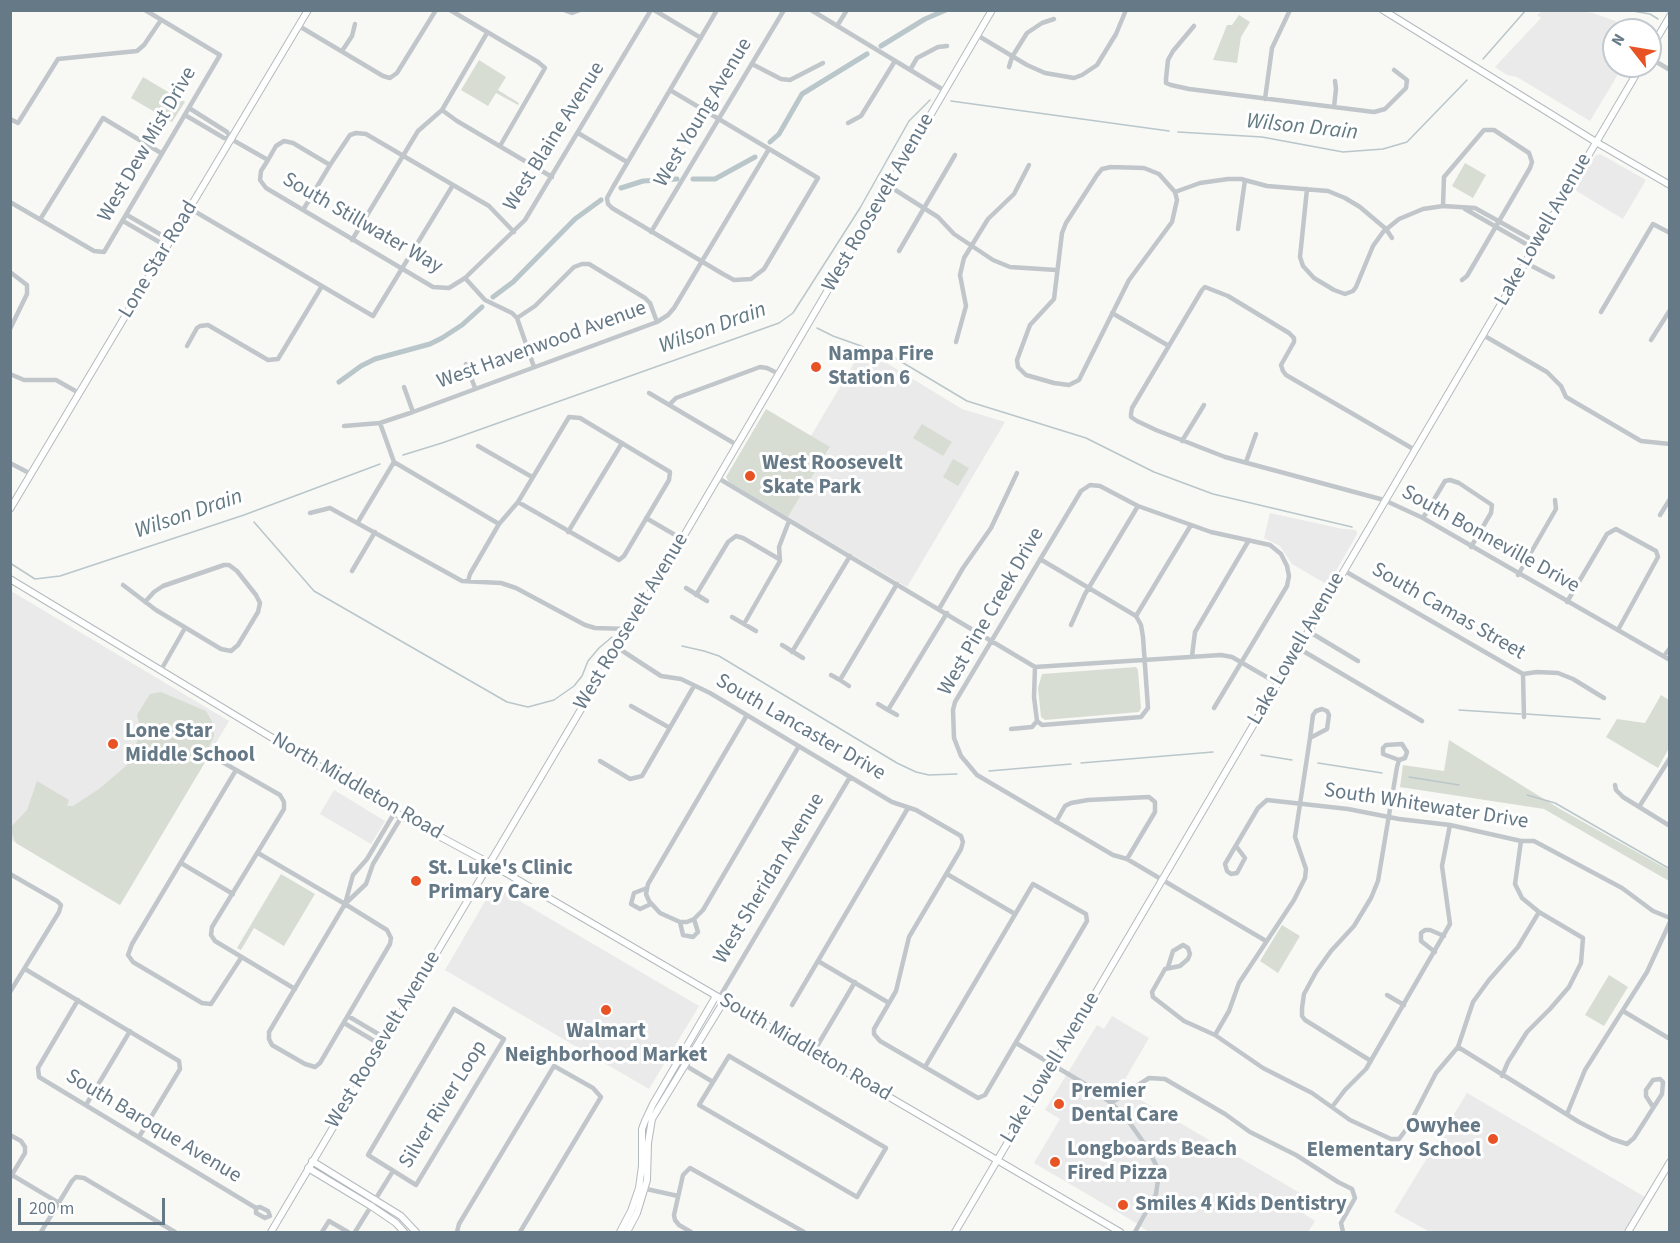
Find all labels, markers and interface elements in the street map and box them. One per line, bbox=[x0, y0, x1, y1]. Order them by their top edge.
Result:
north arrow bbox=[1602, 18, 1662, 78]
text: N bbox=[1606, 30, 1630, 50]
street label: West Young Avenue bbox=[650, 34, 758, 192]
street label: West Blaine Avenue bbox=[499, 58, 611, 216]
street label: West Dew Mist Drive bbox=[93, 63, 203, 227]
street label: West Roosevelt Avenue bbox=[818, 109, 940, 297]
water label: Wilson Drain bbox=[1245, 109, 1359, 147]
street label: Lake Lowell Avenue bbox=[1490, 149, 1598, 311]
street label: South Stillwater Way bbox=[277, 168, 447, 280]
street label: Lone Star Road bbox=[114, 197, 204, 323]
street label: West Havenwood Avenue bbox=[434, 296, 650, 396]
water label: Wilson Drain bbox=[656, 297, 770, 361]
place label: Nampa Fire Station 6 bbox=[828, 342, 934, 392]
marker: Nampa Fire Station 6 bbox=[809, 360, 823, 374]
place label: West Roosevelt Skate Park bbox=[762, 451, 903, 501]
marker: West Roosevelt Skate Park bbox=[743, 469, 757, 483]
street label: South Bonneville Drive bbox=[1397, 481, 1583, 599]
water label: Wilson Drain bbox=[132, 484, 246, 546]
street label: West Pine Creek Drive bbox=[934, 524, 1050, 700]
street label: West Roosevelt Avenue bbox=[569, 529, 695, 715]
street label: South Camas Street bbox=[1367, 558, 1529, 666]
street label: Lake Lowell Avenue bbox=[1243, 568, 1351, 730]
street label: South Lancaster Drive bbox=[711, 669, 889, 787]
place label: Lone Star Middle School bbox=[125, 719, 255, 769]
street label: North Middleton Road bbox=[267, 728, 447, 846]
marker: Lone Star Middle School bbox=[106, 737, 120, 751]
street label: South Whitewater Drive bbox=[1322, 778, 1530, 836]
street label: West Sheridan Avenue bbox=[709, 789, 831, 969]
place label: St. Luke's Clinic Primary Care bbox=[428, 856, 573, 906]
marker: St. Luke's Clinic Primary Care bbox=[409, 874, 423, 888]
street label: West Roosevelt Avenue bbox=[321, 947, 447, 1133]
street label: South Middleton Road bbox=[714, 988, 896, 1108]
street label: Lake Lowell Avenue bbox=[996, 988, 1106, 1148]
marker: Walmart Neighborhood Market bbox=[599, 1003, 613, 1017]
place label: Walmart Neighborhood Market bbox=[505, 1019, 707, 1069]
street label: Silver River Loop bbox=[395, 1036, 493, 1174]
street label: South Baroque Avenue bbox=[61, 1065, 245, 1189]
place label: Premier Dental Care bbox=[1071, 1079, 1178, 1129]
marker: Premier Dental Care bbox=[1052, 1097, 1066, 1111]
place label: Owyhee Elementary School bbox=[1307, 1114, 1481, 1164]
marker: Owyhee Elementary School bbox=[1486, 1132, 1500, 1146]
place label: Longboards Beach Fired Pizza bbox=[1067, 1137, 1237, 1187]
marker: Longboards Beach Fired Pizza bbox=[1048, 1155, 1062, 1169]
scale bar bbox=[21, 1186, 168, 1224]
place label: Smiles 4 Kids Dentistry bbox=[1135, 1192, 1347, 1218]
text: 200 m bbox=[29, 1196, 74, 1221]
marker: Smiles 4 Kids Dentistry bbox=[1116, 1198, 1130, 1212]

